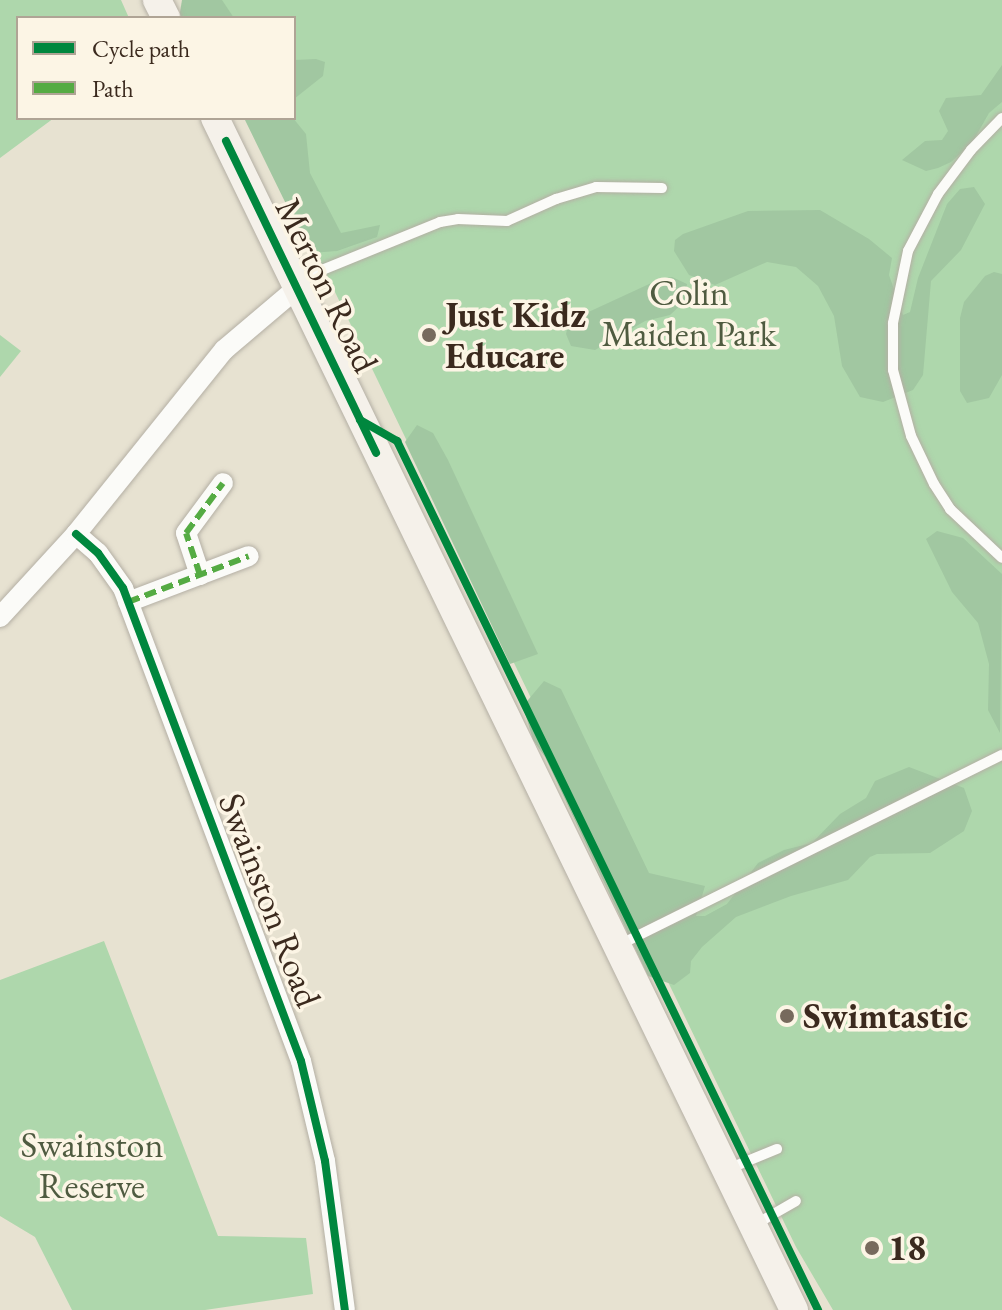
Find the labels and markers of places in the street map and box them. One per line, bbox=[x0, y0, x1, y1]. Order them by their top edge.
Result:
place label: Just Kidz Educare bbox=[445, 292, 586, 377]
marker: Just Kidz Educare bbox=[420, 326, 438, 344]
place label: Swimtastic bbox=[803, 994, 968, 1038]
marker: Swimtastic bbox=[778, 1007, 796, 1025]
place label: 18 bbox=[888, 1226, 926, 1270]
marker: 18 bbox=[863, 1239, 881, 1257]

